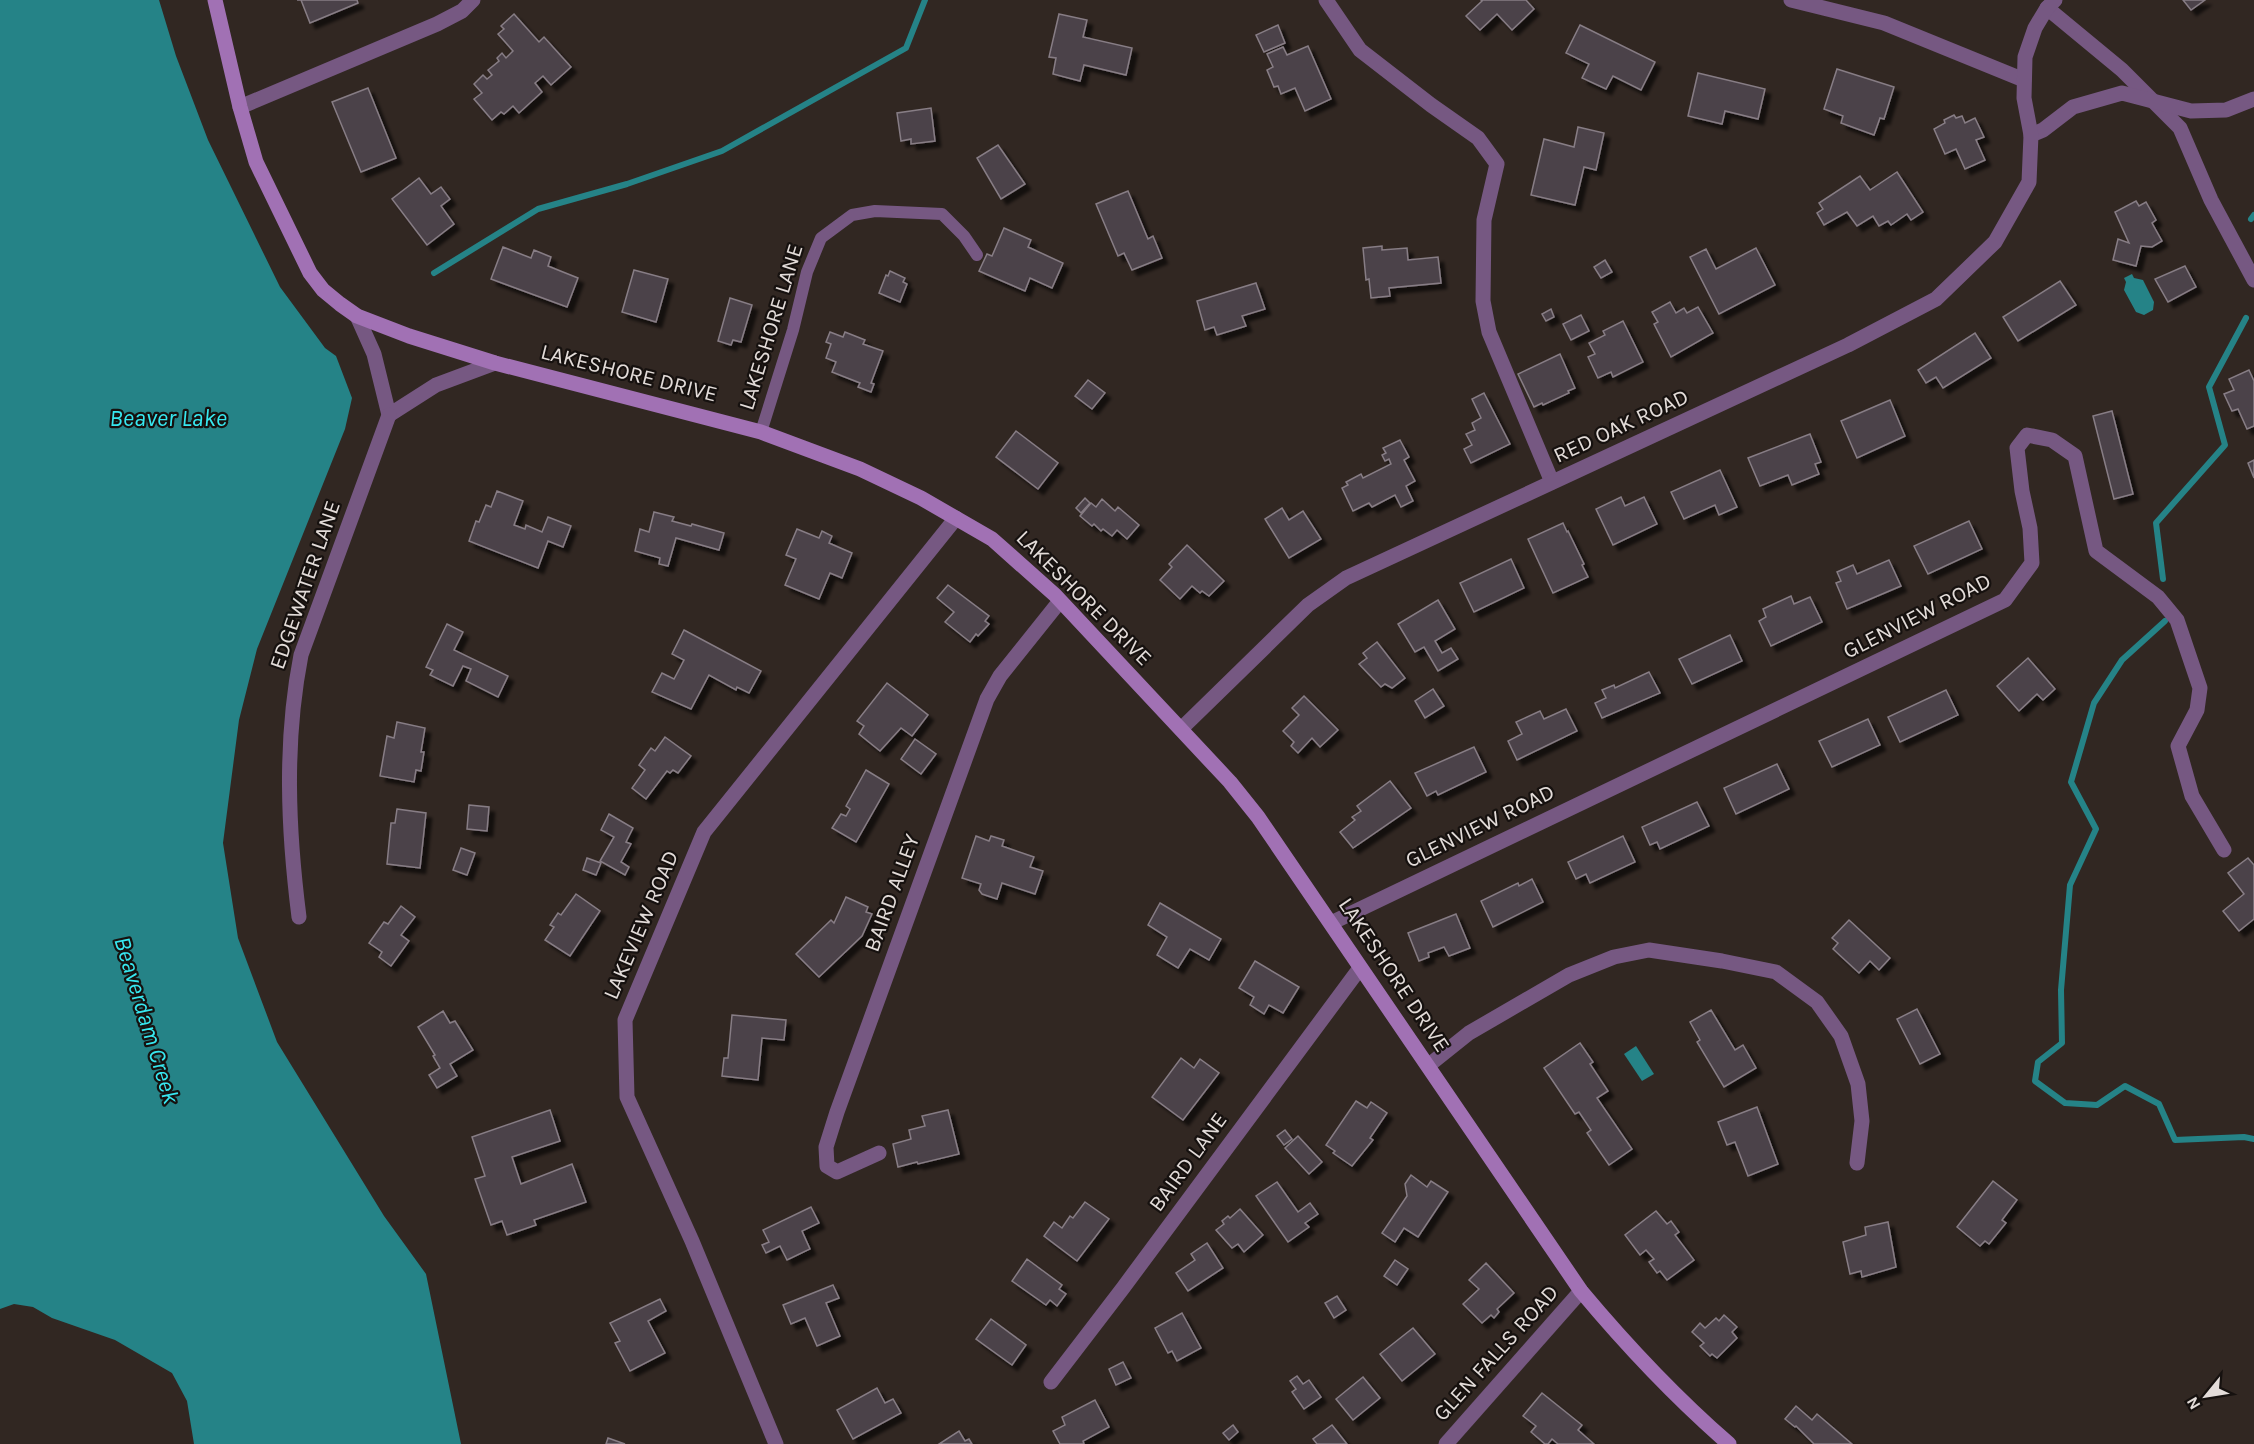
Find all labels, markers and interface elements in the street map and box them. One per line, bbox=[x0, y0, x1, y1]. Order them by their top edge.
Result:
street label: LAKESHORE LANE bbox=[733, 241, 809, 413]
street label: LAKESHORE DRIVE bbox=[538, 339, 720, 407]
street label: RED OAK ROAD bbox=[1549, 383, 1693, 469]
water label: Beaver Lake bbox=[109, 404, 227, 432]
street label: EDGEWATER LANE bbox=[264, 497, 346, 673]
street label: LAKESHORE DRIVE bbox=[1011, 525, 1157, 671]
street label: GLENVIEW ROAD bbox=[1839, 568, 1995, 664]
street label: GLENVIEW ROAD bbox=[1401, 779, 1559, 873]
street label: BAIRD ALLEY bbox=[859, 831, 925, 955]
street label: LAKEVIEW ROAD bbox=[598, 847, 684, 1003]
street label: LAKESHORE DRIVE bbox=[1333, 893, 1455, 1057]
water label: Beaverdam Creek bbox=[108, 933, 186, 1108]
street label: BAIRD LANE bbox=[1143, 1107, 1233, 1217]
street label: GLEN FALLS ROAD bbox=[1428, 1280, 1564, 1426]
north arrow bbox=[2176, 1366, 2236, 1426]
text: N bbox=[2182, 1394, 2205, 1413]

